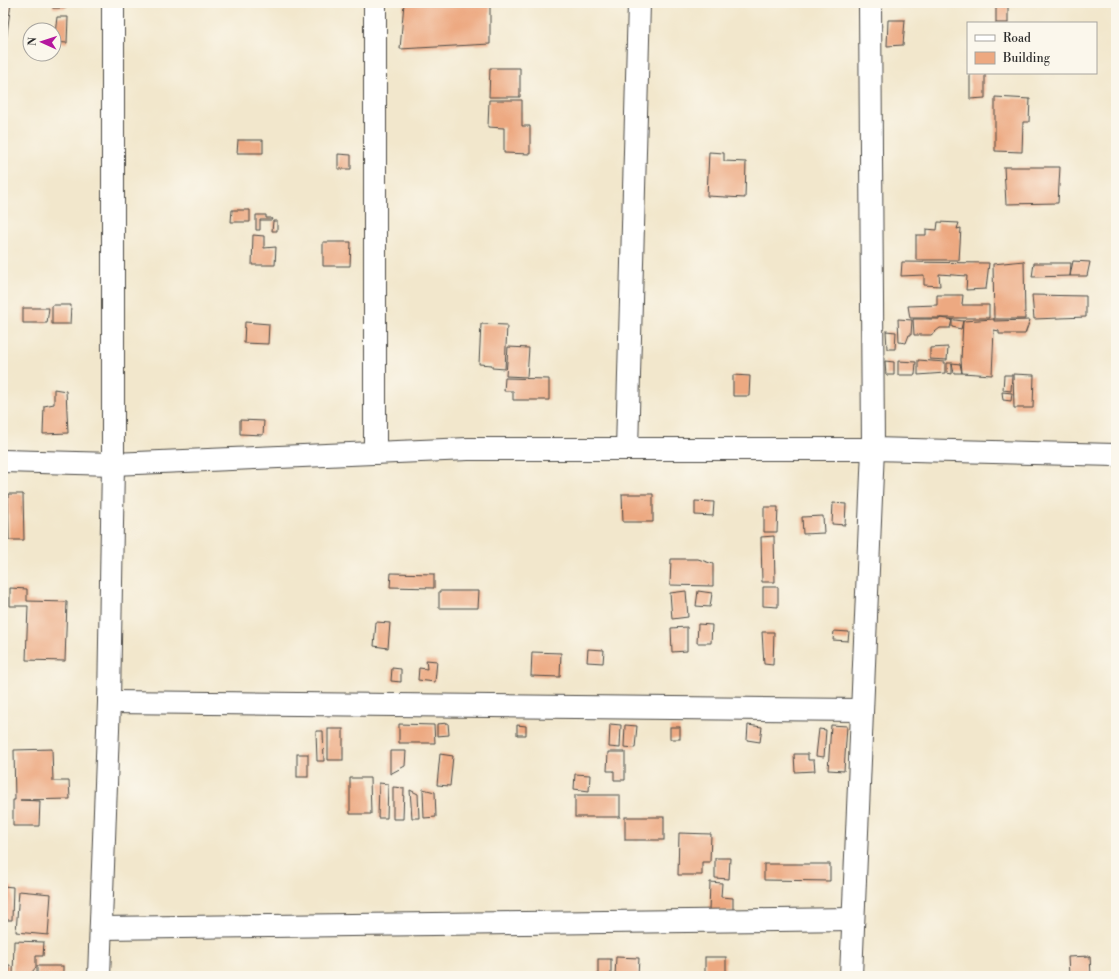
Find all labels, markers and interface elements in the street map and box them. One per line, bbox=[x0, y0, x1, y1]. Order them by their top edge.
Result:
north arrow bbox=[22, 22, 62, 62]
legend bbox=[967, 22, 1097, 74]
text: Road bbox=[1003, 31, 1031, 46]
text: N bbox=[26, 37, 40, 46]
text: Building bbox=[1002, 51, 1051, 66]

